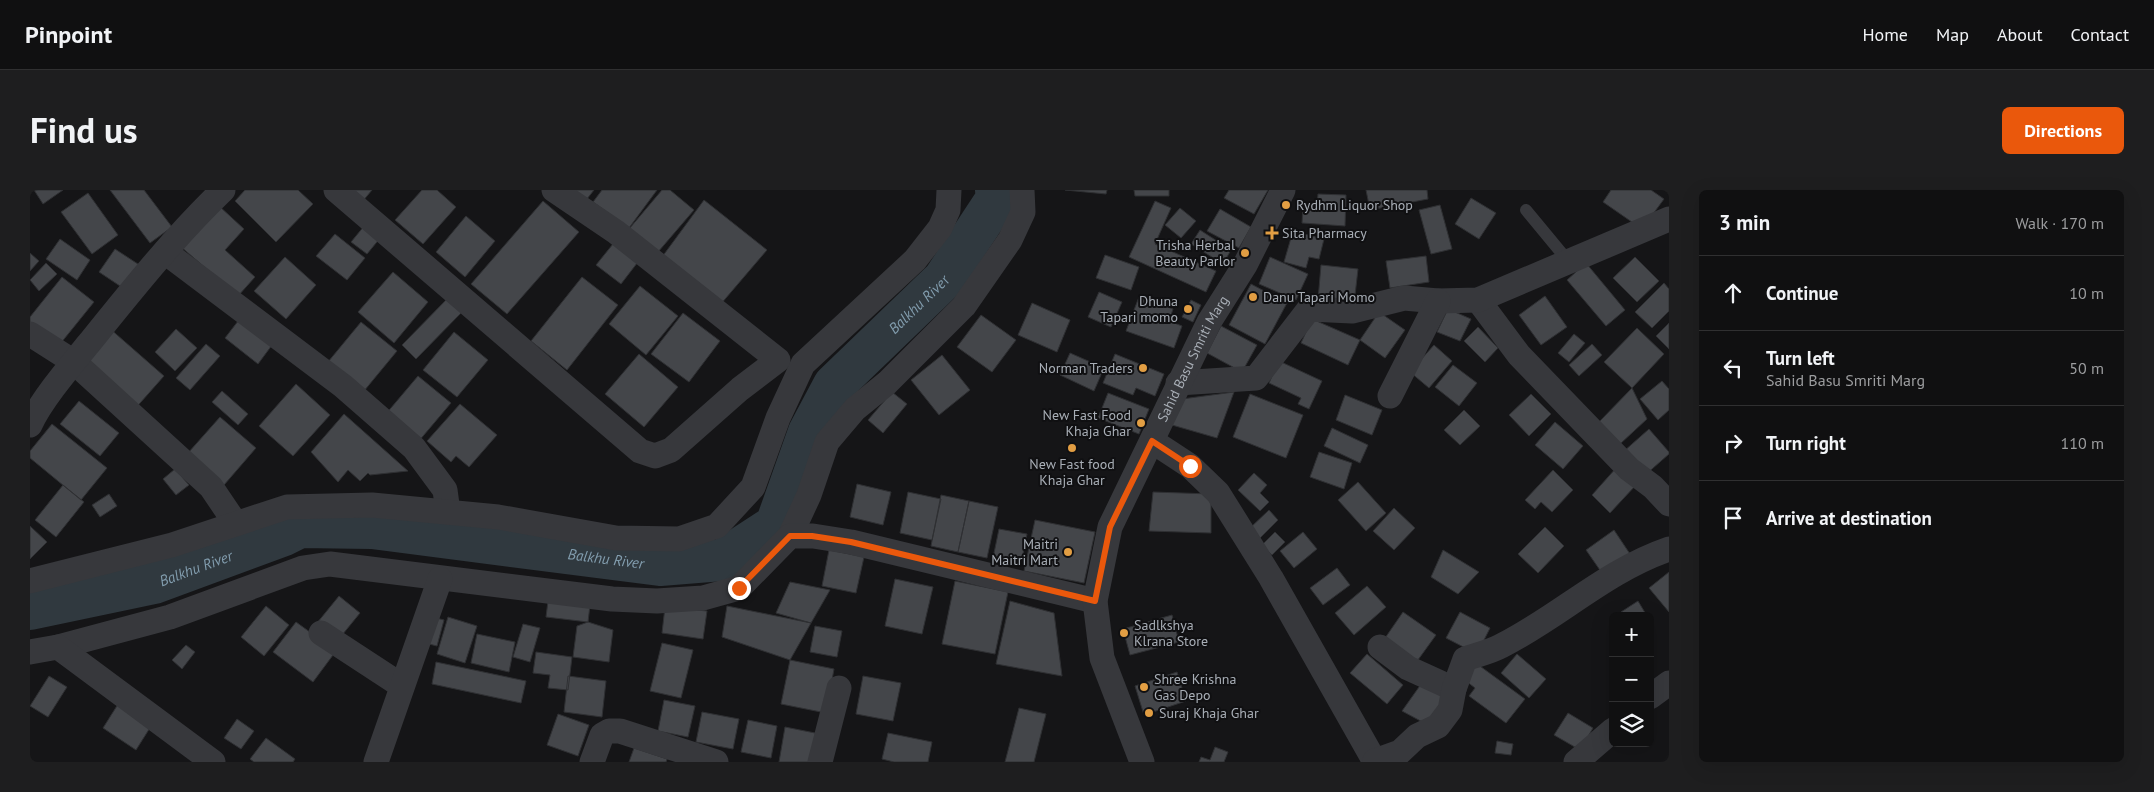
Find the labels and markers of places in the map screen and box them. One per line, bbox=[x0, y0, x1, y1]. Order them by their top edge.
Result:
place label: Rydhm Liquor Shop bbox=[1296, 196, 1413, 214]
marker: Rydhm Liquor Shop bbox=[1280, 199, 1292, 211]
place label: Sita Pharmacy bbox=[1282, 224, 1367, 242]
marker: Sita Pharmacy bbox=[1266, 227, 1278, 239]
place label: Trisha Herbal Beauty Parlor bbox=[1155, 236, 1235, 270]
marker: Trisha Herbal Beauty Parlor bbox=[1239, 247, 1251, 259]
place label: Danu Tapari Momo bbox=[1263, 288, 1375, 306]
marker: Danu Tapari Momo bbox=[1247, 291, 1259, 303]
place label: Dhuna Tapari momo bbox=[1100, 292, 1178, 326]
marker: Dhuna Tapari momo bbox=[1182, 303, 1194, 315]
place label: Norman Traders bbox=[1039, 359, 1133, 377]
marker: Norman Traders bbox=[1137, 362, 1149, 374]
place label: New Fast Food Khaja Ghar bbox=[1043, 406, 1131, 440]
marker: New Fast Food Khaja Ghar bbox=[1135, 417, 1147, 429]
marker: New Fast food Khaja Ghar bbox=[1066, 442, 1078, 454]
place label: New Fast food Khaja Ghar bbox=[1029, 455, 1115, 489]
place label: Maitri Maitri Mart bbox=[991, 535, 1058, 569]
marker: Maitri Maitri Mart bbox=[1062, 546, 1074, 558]
place label: Sadlkshya Klrana Store bbox=[1134, 616, 1208, 650]
marker: Sadlkshya Klrana Store bbox=[1118, 627, 1130, 639]
place label: Shree Krishna Gas Depo bbox=[1154, 670, 1237, 704]
marker: Shree Krishna Gas Depo bbox=[1138, 681, 1150, 693]
place label: Suraj Khaja Ghar bbox=[1159, 704, 1259, 722]
marker: Suraj Khaja Ghar bbox=[1143, 707, 1155, 719]

